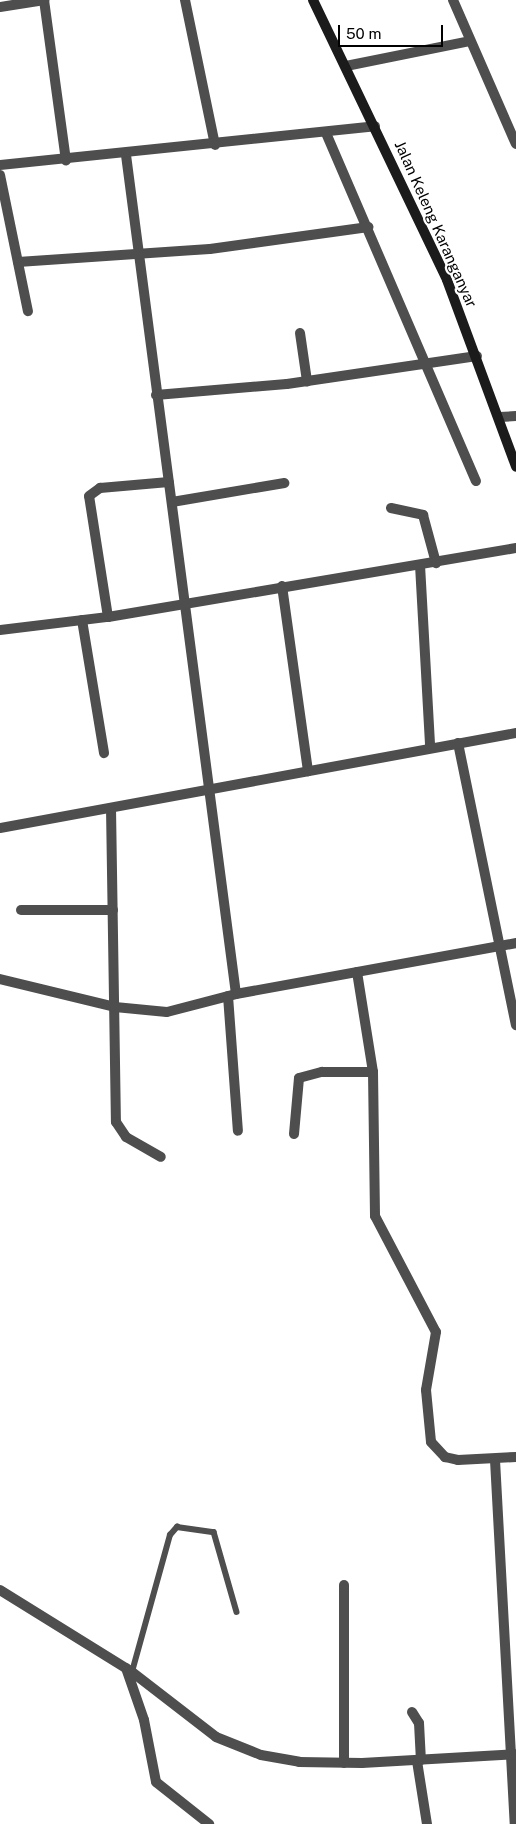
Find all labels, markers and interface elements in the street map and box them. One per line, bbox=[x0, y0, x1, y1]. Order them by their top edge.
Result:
scale bar bbox=[341, 15, 446, 47]
text: 50 m bbox=[346, 25, 381, 42]
street label: Jalan Keleng Karanganyar bbox=[391, 138, 481, 310]

